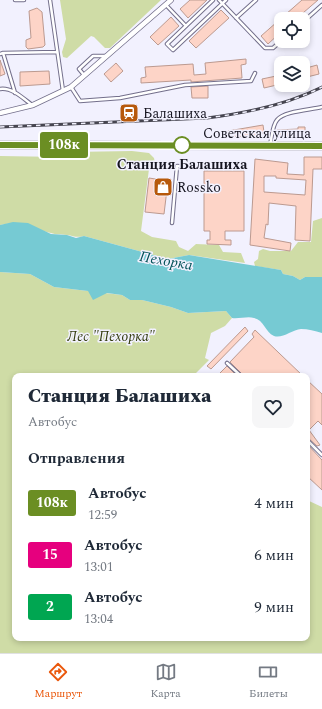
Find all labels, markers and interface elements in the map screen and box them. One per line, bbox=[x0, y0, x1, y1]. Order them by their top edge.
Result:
map controls bbox=[274, 12, 310, 92]
button: locate bbox=[274, 12, 310, 48]
button: layers bbox=[274, 56, 310, 92]
station icon: Балашиха bbox=[118, 102, 140, 124]
place label: Балашиха bbox=[143, 103, 207, 124]
street label: Советская улица bbox=[203, 123, 311, 144]
line badge: 108к bbox=[36, 132, 92, 158]
text: 108к bbox=[48, 134, 80, 155]
marker: Станция Балашиха bbox=[173, 136, 191, 154]
place label: Станция Балашиха bbox=[117, 154, 248, 175]
shop icon: Rossko bbox=[152, 176, 174, 198]
place label: Rossko bbox=[177, 177, 221, 198]
water label: Пехорка bbox=[137, 245, 195, 277]
park label: Лес "Пехорка" bbox=[66, 326, 155, 347]
text: Станция Балашиха bbox=[28, 382, 211, 411]
button: heart bbox=[252, 386, 294, 428]
text: Автобус bbox=[28, 412, 77, 432]
text: Отправления bbox=[28, 447, 125, 470]
text: Автобус bbox=[88, 482, 147, 505]
text: 108к bbox=[36, 492, 68, 513]
text: 4 мин bbox=[254, 492, 294, 515]
text: 12:59 bbox=[88, 505, 117, 525]
text: Автобус bbox=[84, 534, 143, 557]
text: 15 bbox=[42, 544, 58, 565]
text: 6 мин bbox=[254, 544, 294, 567]
text: 13:01 bbox=[84, 557, 113, 577]
text: Автобус bbox=[84, 586, 143, 609]
text: 2 bbox=[46, 596, 54, 617]
text: 9 мин bbox=[254, 596, 294, 619]
text: 13:04 bbox=[84, 609, 113, 629]
tab: Маршрут bbox=[34, 661, 82, 702]
tab: Карта bbox=[151, 661, 181, 702]
tab: Билеты bbox=[249, 661, 288, 702]

